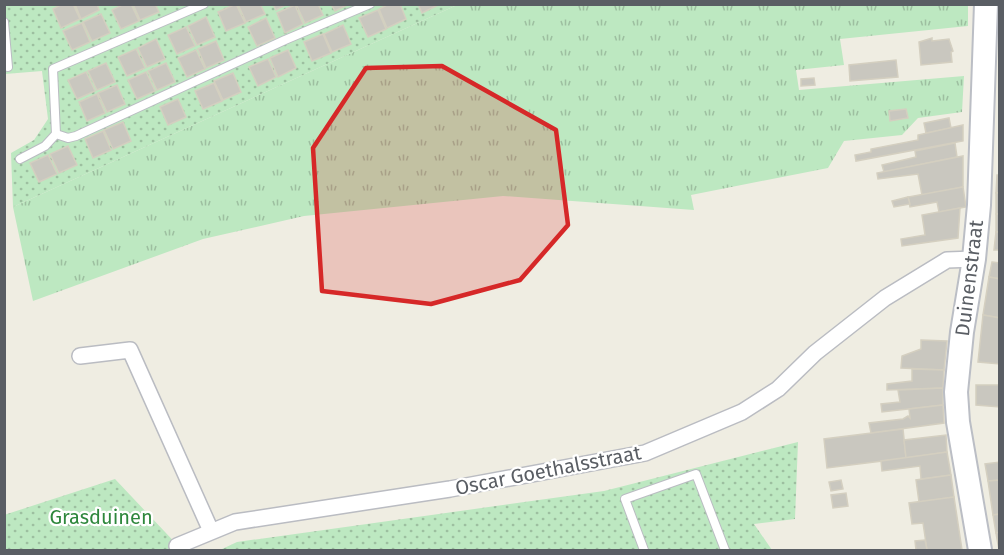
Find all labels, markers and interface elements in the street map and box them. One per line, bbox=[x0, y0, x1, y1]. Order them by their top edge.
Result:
street label: Duinenstraat bbox=[950, 218, 988, 338]
street label: Oscar Goethalsstraat bbox=[453, 440, 644, 500]
park label: Grasduinen bbox=[49, 505, 153, 529]

